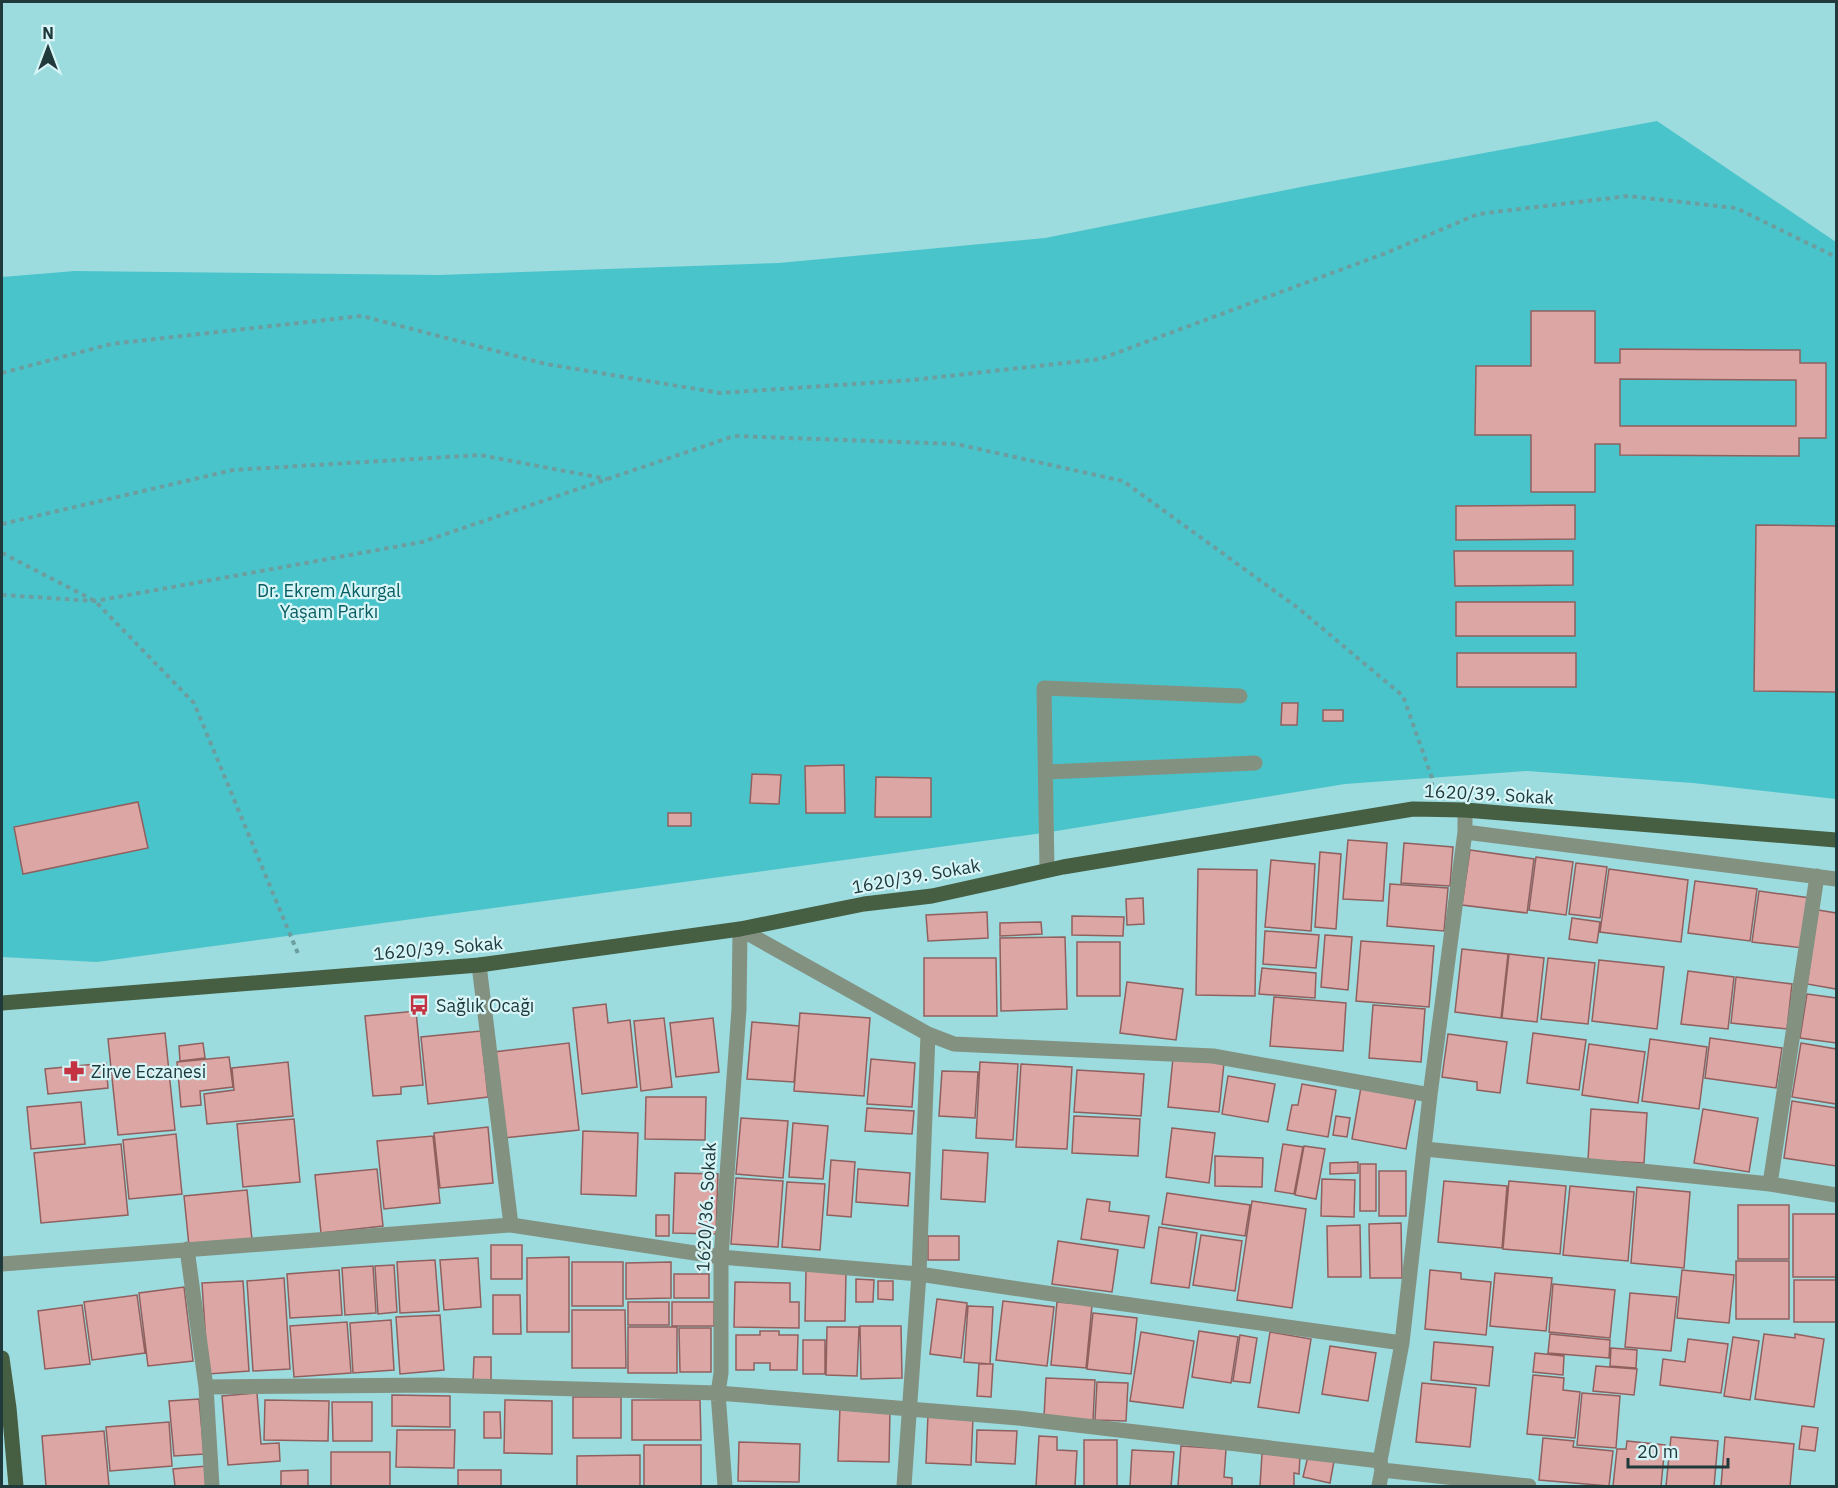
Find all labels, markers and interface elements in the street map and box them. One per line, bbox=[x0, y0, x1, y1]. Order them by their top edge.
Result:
north arrow bbox=[18, 18, 78, 78]
text: N bbox=[42, 23, 54, 43]
park label: Dr. Ekrem Akurgal Yaşam Parkı bbox=[257, 579, 401, 623]
street label: 1620/39. Sokak bbox=[1424, 779, 1555, 809]
street label: 1620/39. Sokak bbox=[850, 853, 982, 899]
street label: 1620/39. Sokak bbox=[372, 931, 504, 965]
bus stop icon: Sağlık Ocağı bbox=[407, 993, 431, 1017]
place label: Sağlık Ocağı bbox=[436, 994, 534, 1017]
pharmacy icon: Zirve Eczanesi bbox=[62, 1059, 86, 1083]
place label: Zirve Eczanesi bbox=[91, 1060, 206, 1083]
street label: 1620/36. Sokak bbox=[691, 1141, 721, 1272]
scale bar bbox=[1628, 1431, 1728, 1469]
text: 20 m bbox=[1637, 1440, 1679, 1463]

